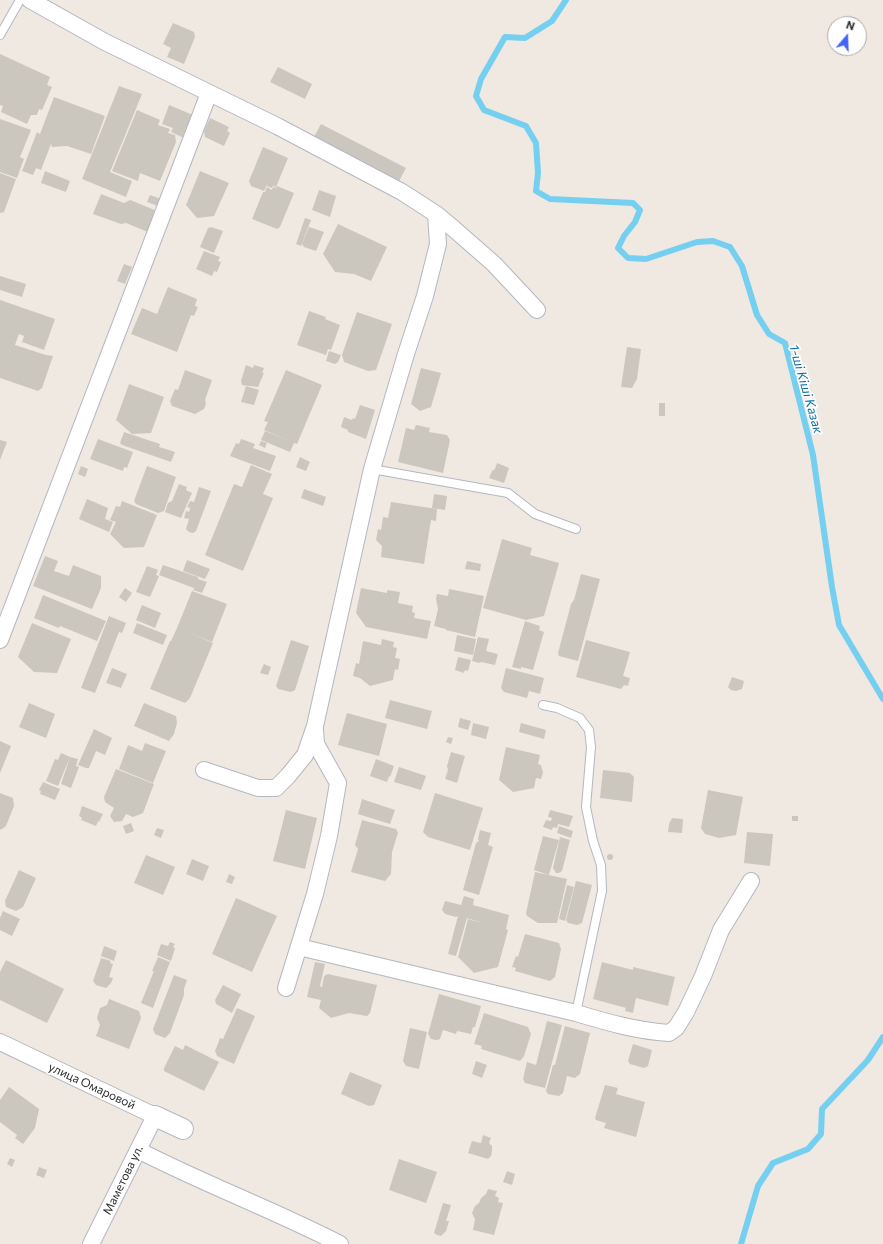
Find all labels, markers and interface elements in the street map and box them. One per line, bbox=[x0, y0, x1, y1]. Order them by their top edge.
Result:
north arrow bbox=[827, 16, 867, 56]
text: N bbox=[845, 18, 857, 33]
water label: 1-ші Кіші Казак bbox=[786, 343, 826, 435]
street label: улица Омаровой bbox=[46, 1060, 138, 1112]
street label: Маметова ул. bbox=[100, 1143, 146, 1217]

